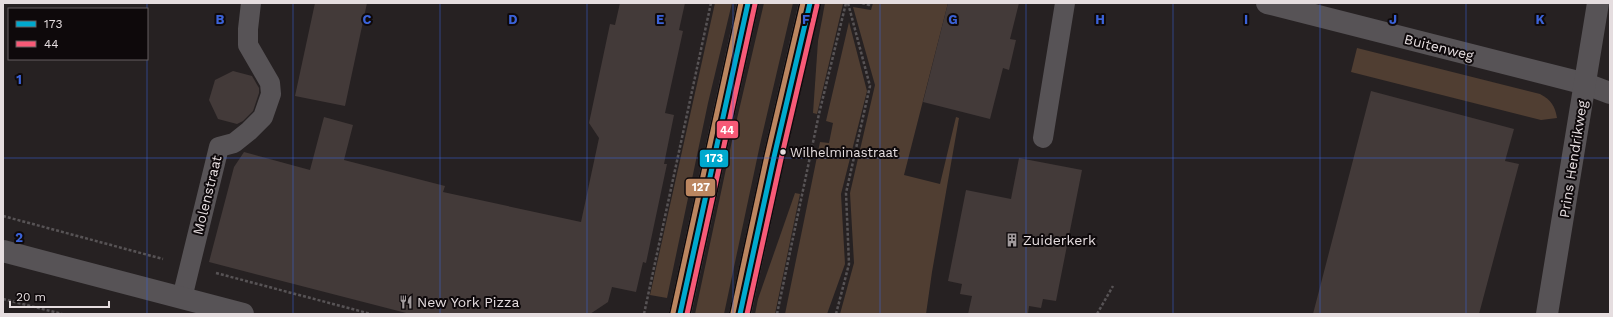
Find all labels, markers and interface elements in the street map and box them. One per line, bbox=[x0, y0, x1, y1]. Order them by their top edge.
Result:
legend bbox=[8, 8, 148, 60]
text: B bbox=[216, 12, 225, 27]
text: C bbox=[363, 12, 372, 27]
text: D bbox=[508, 12, 518, 27]
text: E bbox=[656, 12, 664, 27]
text: F bbox=[802, 12, 810, 27]
text: G bbox=[948, 12, 958, 27]
text: H bbox=[1095, 12, 1105, 27]
text: I bbox=[1244, 12, 1248, 27]
text: J bbox=[1389, 12, 1397, 27]
text: K bbox=[1535, 12, 1545, 27]
text: 173 bbox=[44, 17, 62, 31]
street label: Buitenweg bbox=[1403, 31, 1476, 63]
text: 44 bbox=[44, 37, 59, 51]
text: 1 bbox=[16, 72, 22, 87]
street label: Prins Hendrikweg bbox=[1556, 99, 1590, 219]
line badge: 44 bbox=[716, 120, 739, 139]
text: 44 bbox=[720, 124, 734, 137]
place label: Wilhelminastraat bbox=[790, 145, 899, 160]
marker: Wilhelminastraat bbox=[778, 147, 788, 157]
line badge: 173 bbox=[699, 149, 729, 168]
text: 173 bbox=[705, 152, 723, 165]
street label: Molenstraat bbox=[189, 153, 225, 236]
line badge: 127 bbox=[685, 178, 716, 197]
text: 127 bbox=[692, 181, 710, 194]
text: 2 bbox=[15, 230, 23, 245]
building icon: Zuiderkerk bbox=[1004, 232, 1020, 248]
place label: Zuiderkerk bbox=[1023, 232, 1096, 248]
scale bar bbox=[10, 283, 109, 309]
text: 20 m bbox=[16, 290, 46, 304]
restaurant icon: New York Pizza bbox=[398, 294, 414, 310]
place label: New York Pizza bbox=[417, 294, 519, 310]

